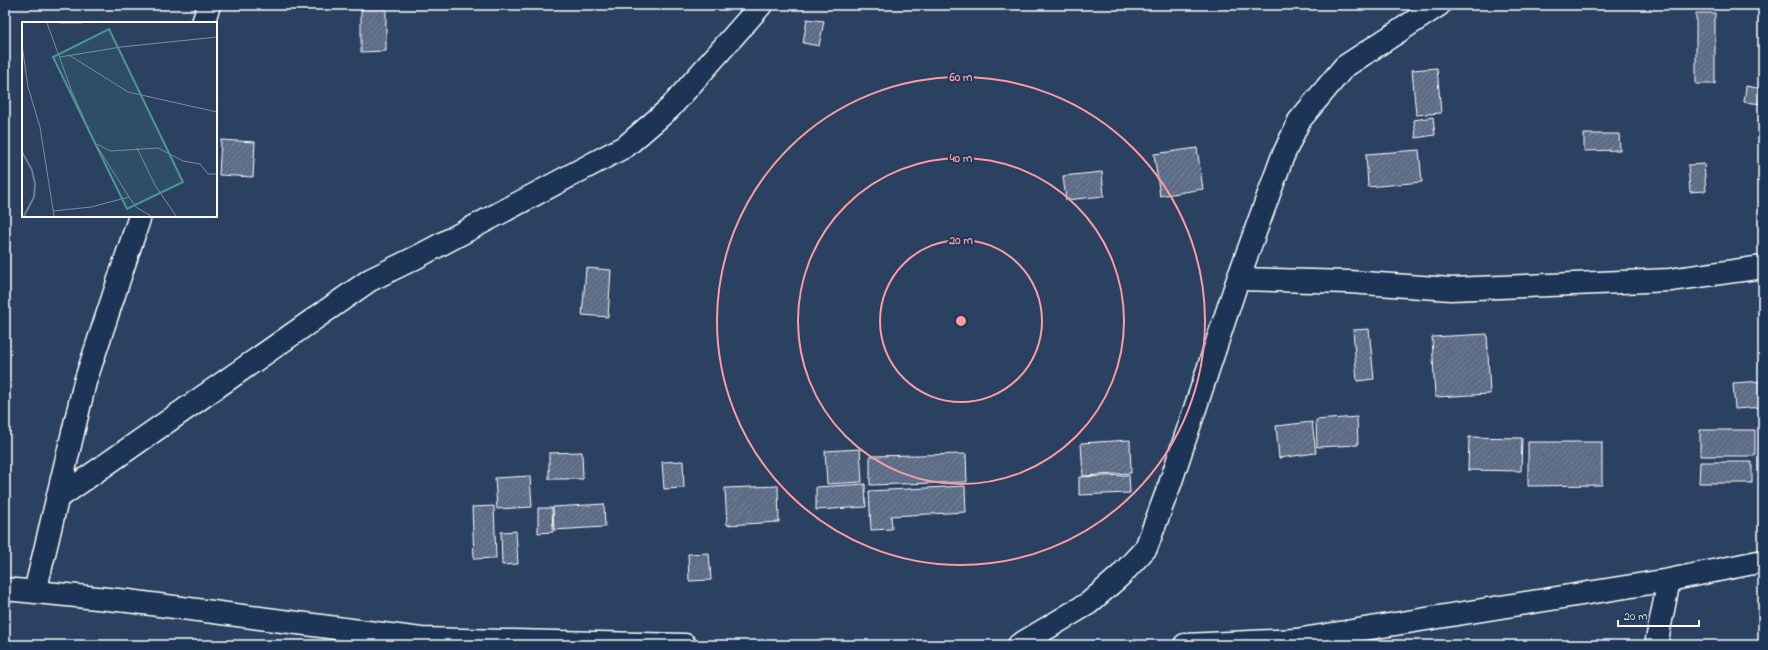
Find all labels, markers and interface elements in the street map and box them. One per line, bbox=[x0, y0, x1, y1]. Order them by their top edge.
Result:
inset map bbox=[22, 22, 217, 217]
text: 60 m bbox=[949, 69, 973, 87]
text: 40 m bbox=[949, 150, 973, 168]
text: 20 m bbox=[948, 232, 973, 250]
centre of rings bbox=[954, 314, 968, 328]
scale bar bbox=[1618, 602, 1699, 628]
text: 20 m bbox=[1624, 608, 1647, 626]

